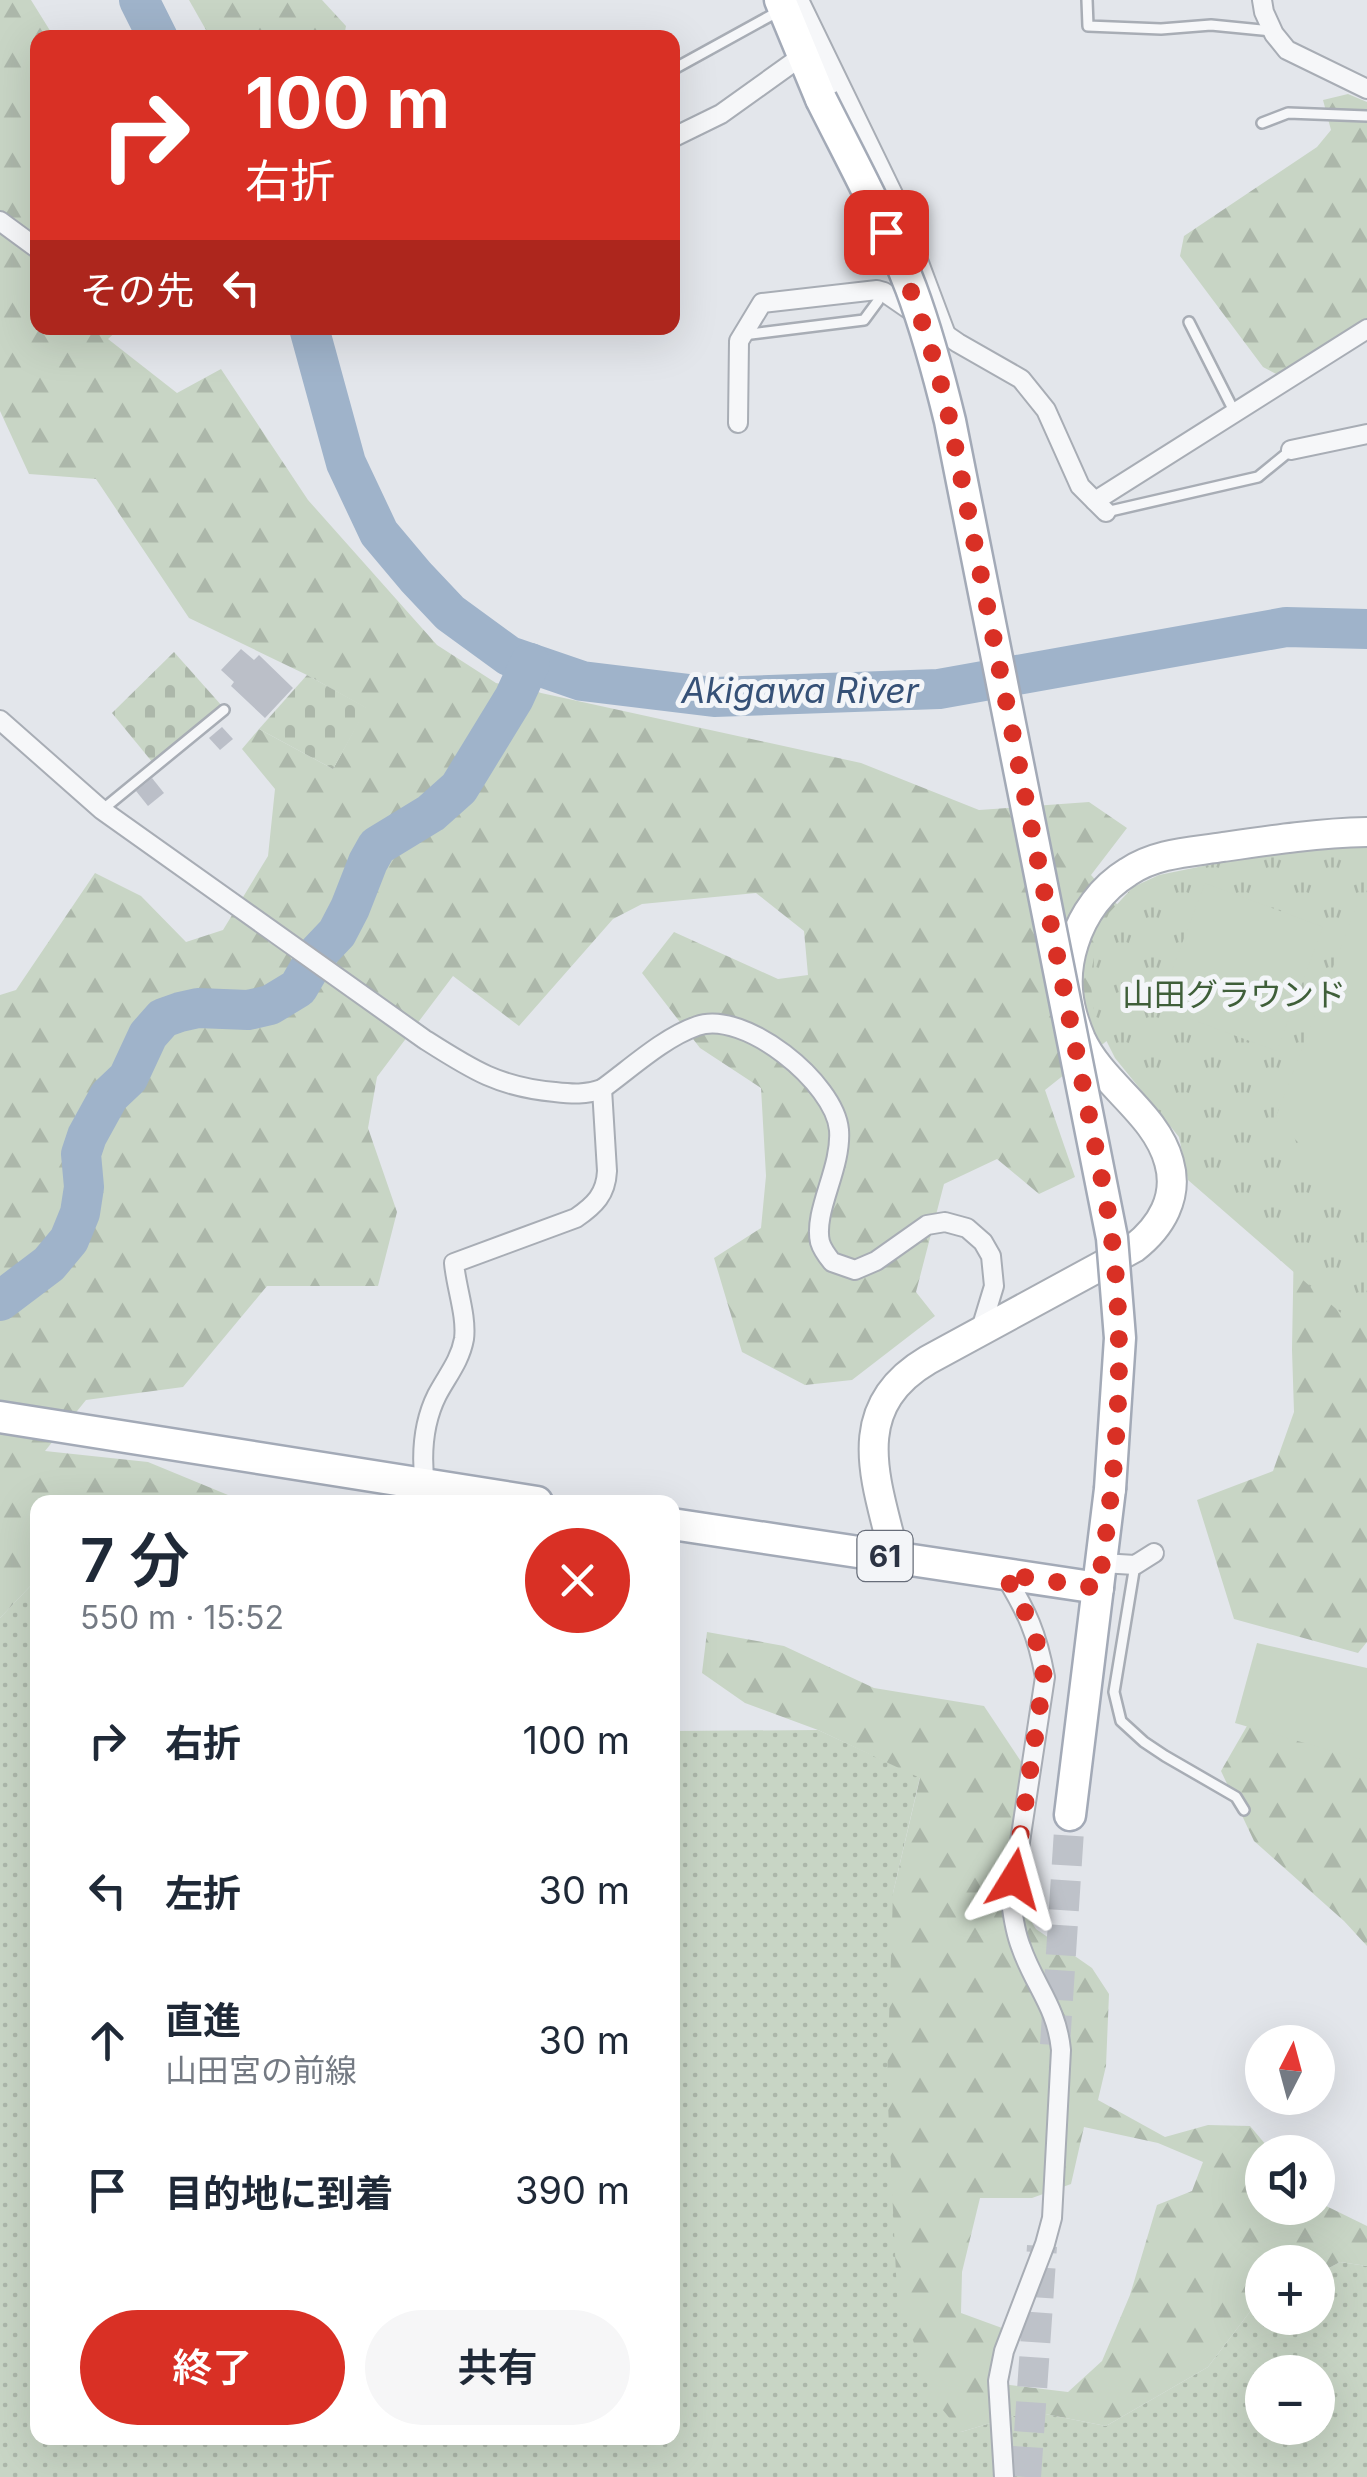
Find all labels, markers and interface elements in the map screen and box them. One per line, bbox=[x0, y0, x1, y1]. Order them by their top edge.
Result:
text: 100 m bbox=[245, 60, 450, 145]
icon: right bbox=[80, 70, 210, 200]
text: 右折 bbox=[245, 153, 335, 208]
pin bbox=[844, 190, 929, 275]
icon: arrive bbox=[859, 205, 914, 260]
icon: left bbox=[214, 260, 269, 315]
text: その先 bbox=[80, 267, 194, 313]
water label: Akigawa River bbox=[680, 669, 920, 711]
park label: 山田グラウンド bbox=[1122, 975, 1346, 1014]
text: 7 分 bbox=[80, 1524, 190, 1596]
button: close bbox=[525, 1528, 630, 1633]
road number: 61 bbox=[858, 1531, 912, 1581]
text: 550 m · 15:52 bbox=[80, 1598, 284, 1637]
icon: right bbox=[80, 1713, 135, 1768]
text: 100 m bbox=[523, 1717, 630, 1763]
text: 右折 bbox=[165, 1720, 241, 1766]
position arrow bbox=[962, 1827, 1066, 1931]
icon: left bbox=[80, 1863, 135, 1918]
text: 30 m bbox=[539, 1867, 630, 1913]
text: 左折 bbox=[165, 1870, 241, 1916]
text: 直進 bbox=[165, 1997, 241, 2043]
icon: ahead bbox=[80, 2013, 135, 2068]
text: 30 m bbox=[539, 2017, 630, 2063]
north arrow bbox=[1245, 2025, 1335, 2115]
map controls bbox=[1245, 2025, 1335, 2445]
text: 山田宮の前線 bbox=[165, 2051, 357, 2090]
button: sound bbox=[1245, 2135, 1335, 2225]
icon: arrive bbox=[80, 2163, 135, 2218]
text: 390 m bbox=[515, 2167, 630, 2213]
text: 目的地に到着 bbox=[165, 2170, 393, 2216]
button: + bbox=[1245, 2245, 1335, 2335]
button: 終了 bbox=[80, 2310, 345, 2425]
button: 共有 bbox=[365, 2310, 630, 2425]
button: − bbox=[1245, 2355, 1335, 2445]

